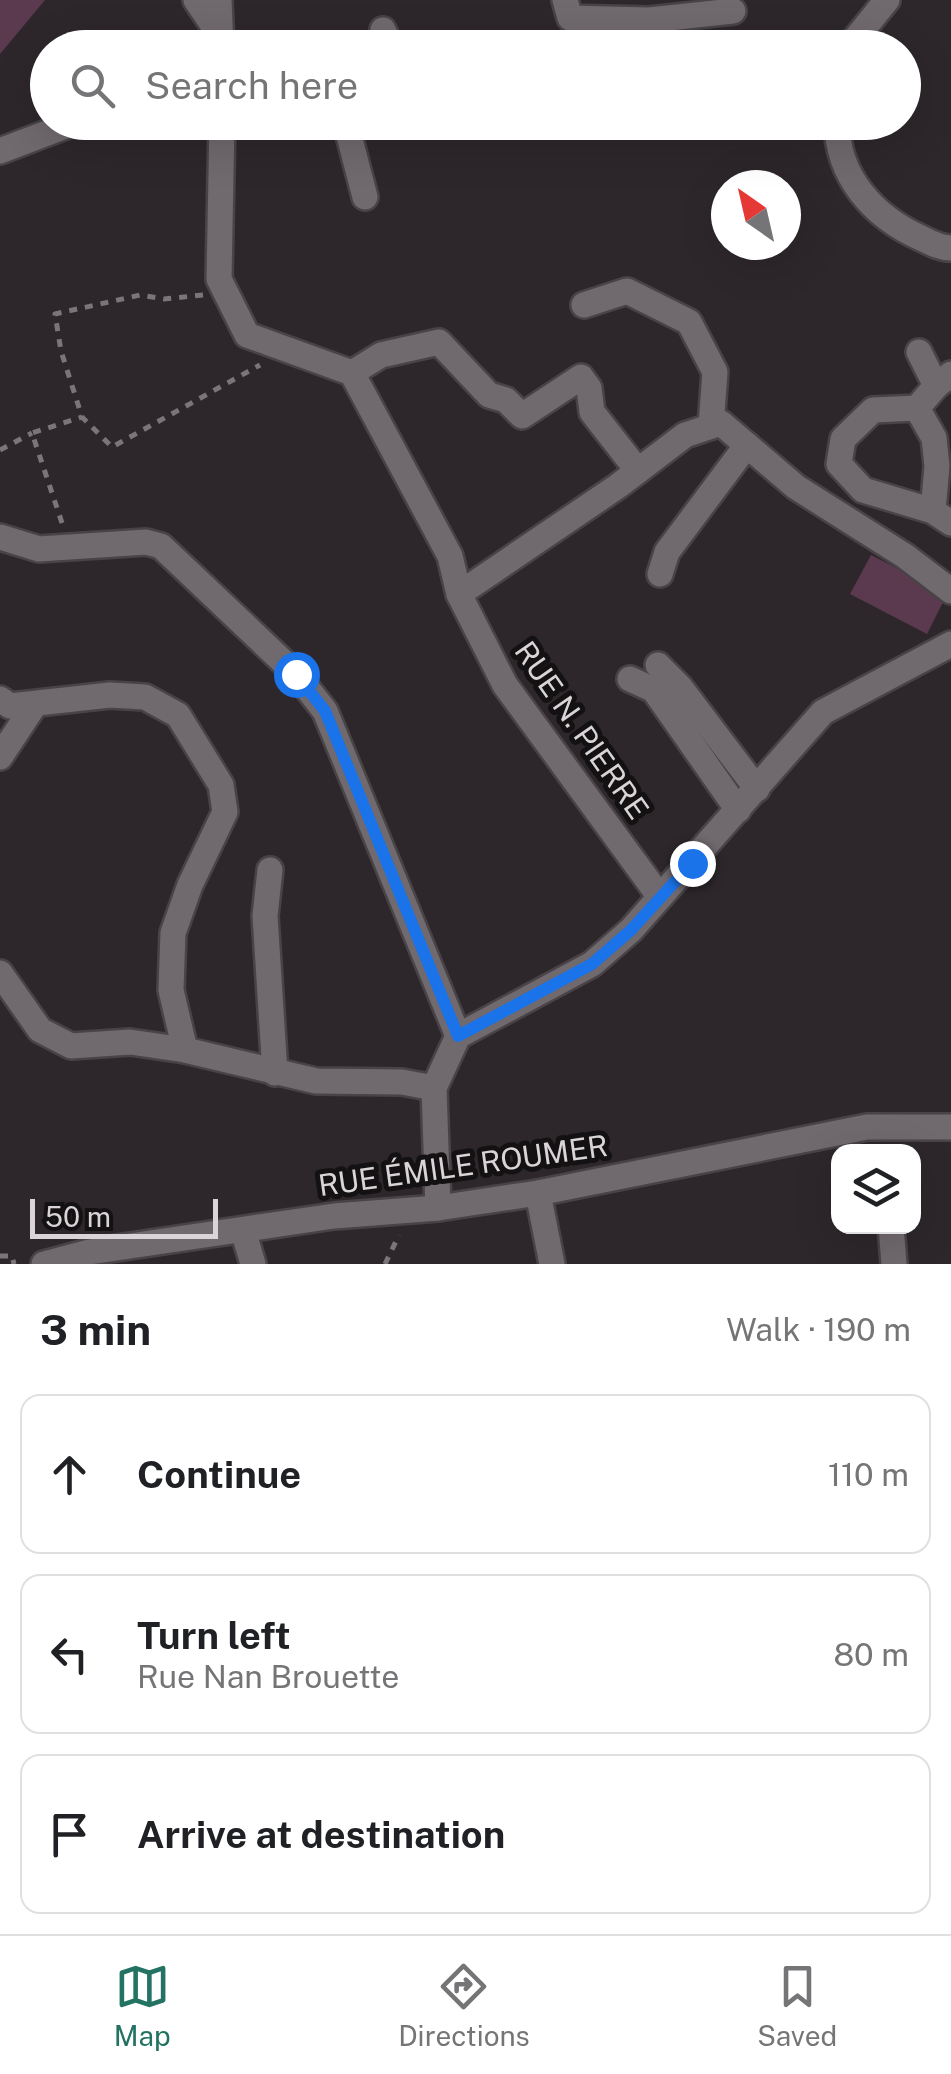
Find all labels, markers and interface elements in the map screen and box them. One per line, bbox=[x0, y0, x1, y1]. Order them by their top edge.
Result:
search box bbox=[30, 30, 921, 140]
icon: search bbox=[65, 58, 120, 113]
text: Search here bbox=[145, 63, 358, 108]
north arrow bbox=[711, 170, 801, 260]
street label: RUE N. PIERRE bbox=[507, 634, 657, 826]
route start bbox=[274, 652, 320, 698]
route end bbox=[670, 841, 716, 887]
street label: RUE ÉMILE ROUMER bbox=[316, 1127, 610, 1203]
map controls bbox=[831, 1144, 921, 1234]
button: layers bbox=[831, 1144, 921, 1234]
scale bar bbox=[30, 1194, 218, 1238]
text: 50 m bbox=[45, 1200, 111, 1233]
text: 3 min bbox=[40, 1305, 151, 1354]
text: Walk · 190 m bbox=[726, 1311, 911, 1348]
icon: ahead bbox=[42, 1447, 97, 1502]
text: Continue bbox=[137, 1452, 301, 1497]
text: 110 m bbox=[828, 1456, 909, 1493]
text: Turn left bbox=[137, 1613, 291, 1658]
icon: left bbox=[42, 1627, 97, 1682]
text: 80 m bbox=[833, 1636, 909, 1673]
text: Rue Nan Brouette bbox=[137, 1658, 399, 1695]
icon: arrive bbox=[42, 1807, 97, 1862]
text: Arrive at destination bbox=[137, 1812, 505, 1857]
tab: Map bbox=[114, 1959, 171, 2052]
tab: Directions bbox=[398, 1959, 530, 2052]
tab: Saved bbox=[757, 1959, 837, 2052]

